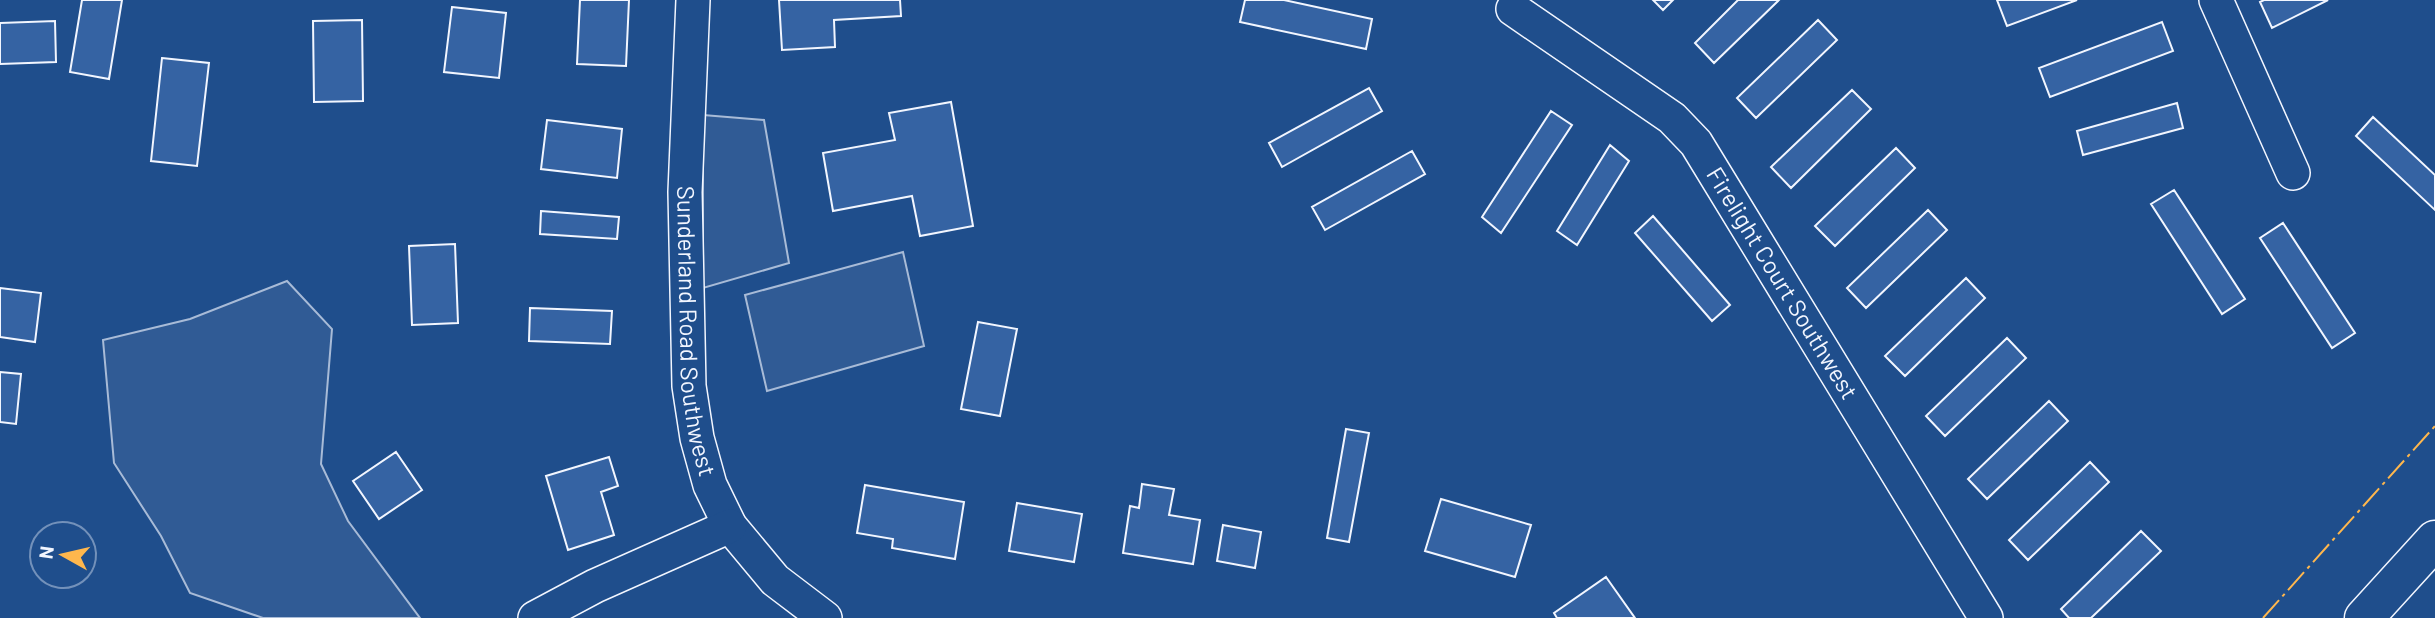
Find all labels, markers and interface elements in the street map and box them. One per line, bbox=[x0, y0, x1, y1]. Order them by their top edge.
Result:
street label: Firelight Court Southwest bbox=[1701, 161, 1865, 404]
street label: Sunderland Road Southwest bbox=[672, 186, 723, 479]
north arrow bbox=[28, 520, 98, 590]
text: N bbox=[33, 545, 58, 560]

